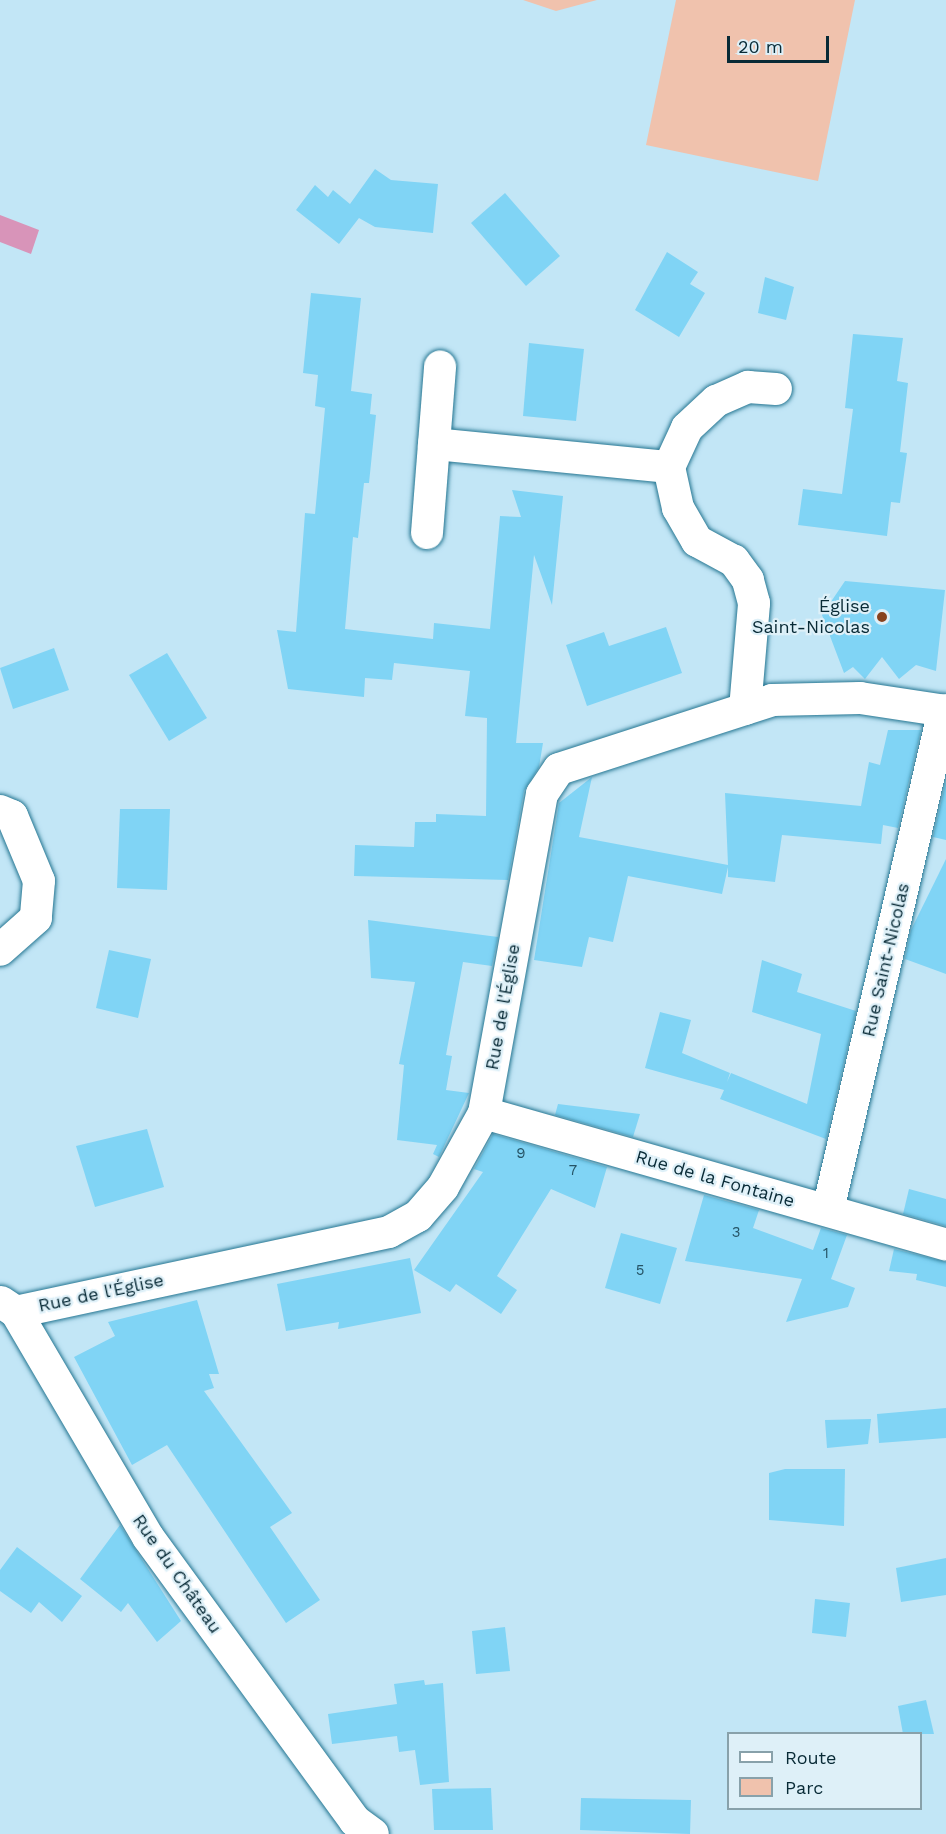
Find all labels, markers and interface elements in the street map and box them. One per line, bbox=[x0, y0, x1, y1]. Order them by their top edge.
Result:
scale bar bbox=[730, 24, 832, 62]
text: 20 m bbox=[738, 36, 783, 57]
place label: Église Saint-Nicolas bbox=[752, 596, 870, 638]
marker: Église Saint-Nicolas bbox=[875, 610, 889, 624]
street label: Rue Saint-Nicolas bbox=[858, 881, 914, 1039]
street label: Rue de l'Église bbox=[481, 942, 525, 1072]
house number: 9 bbox=[516, 1145, 526, 1163]
street label: Rue de la Fontaine bbox=[633, 1146, 797, 1212]
house number: 7 bbox=[569, 1162, 577, 1180]
house number: 3 bbox=[732, 1224, 740, 1242]
house number: 1 bbox=[823, 1245, 829, 1263]
house number: 5 bbox=[636, 1262, 644, 1280]
street label: Rue de l'Église bbox=[36, 1269, 166, 1317]
street label: Rue du Château bbox=[128, 1510, 226, 1638]
legend bbox=[727, 1732, 922, 1810]
text: Route bbox=[785, 1747, 837, 1768]
text: Parc bbox=[785, 1777, 823, 1798]

